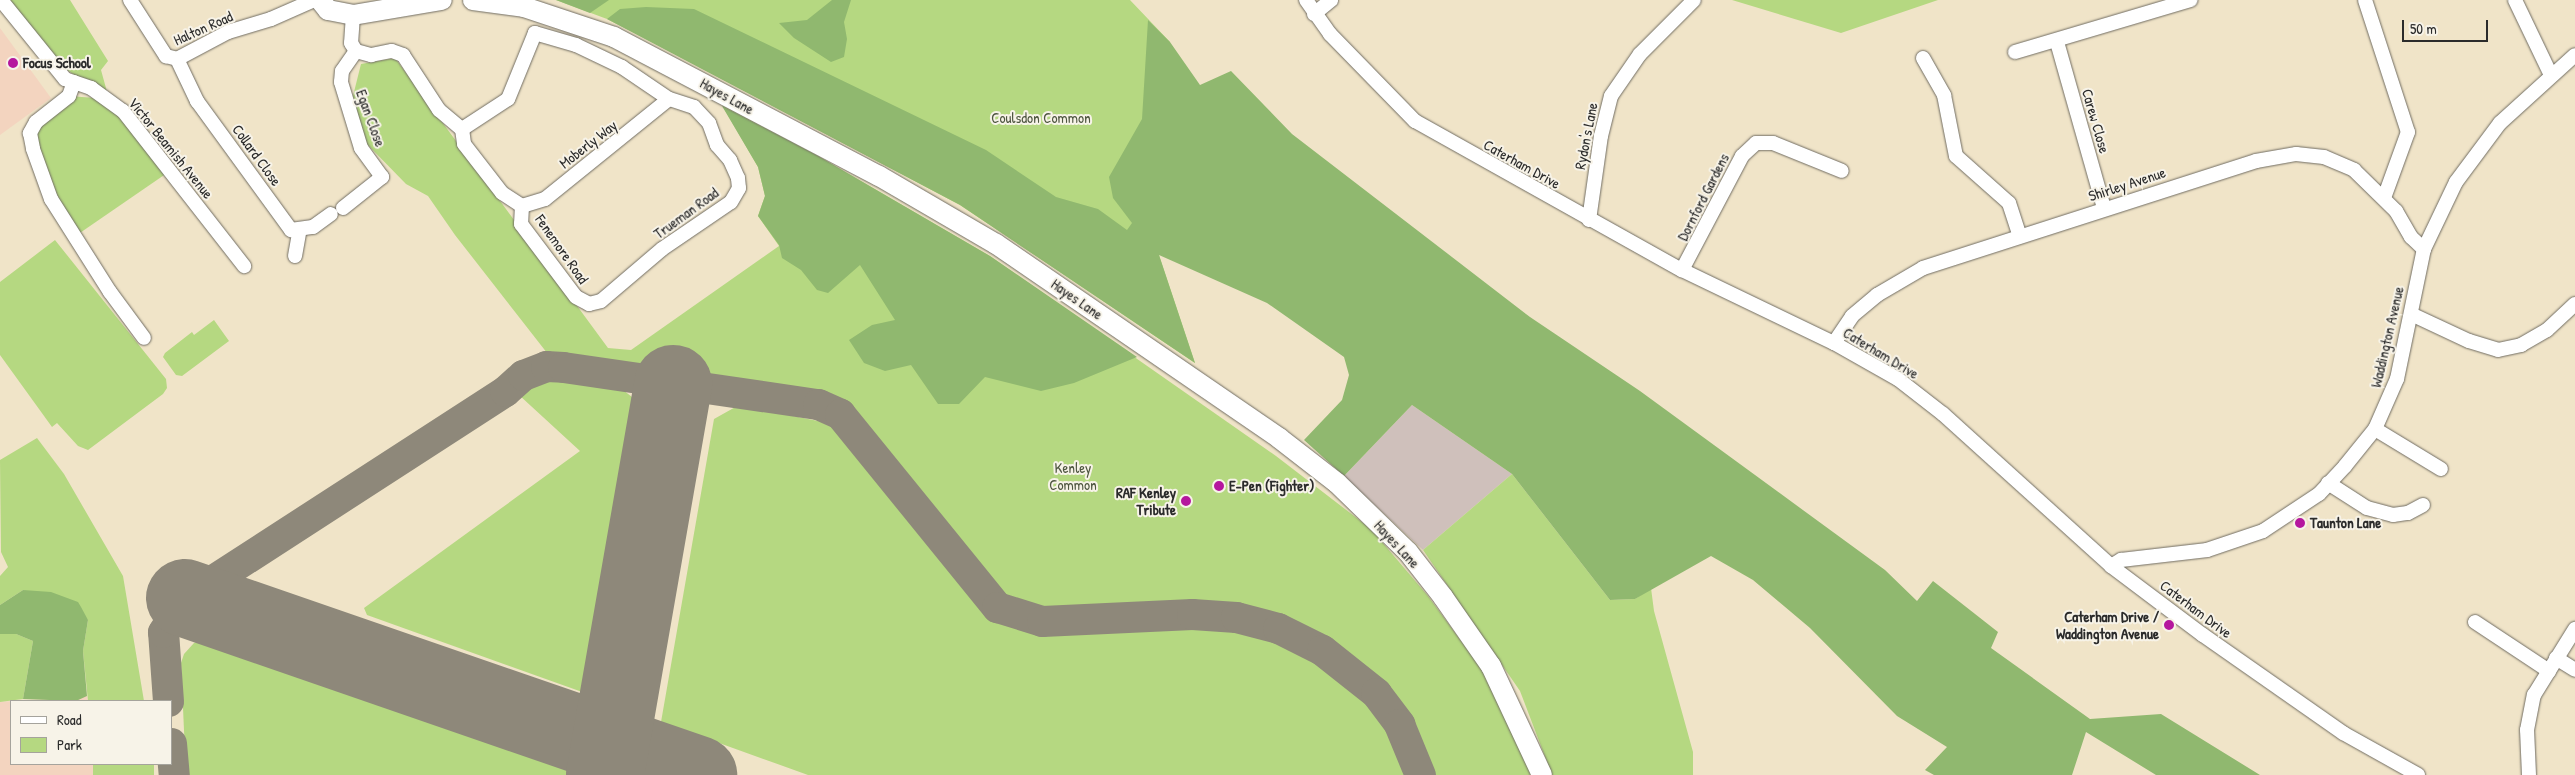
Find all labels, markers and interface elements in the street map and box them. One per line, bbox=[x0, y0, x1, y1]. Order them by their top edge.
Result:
street label: Halton Road bbox=[171, 7, 235, 49]
scale bar bbox=[2405, 10, 2491, 42]
text: 50 m bbox=[2410, 18, 2437, 39]
place label: Focus School bbox=[23, 54, 91, 72]
marker: Focus School bbox=[7, 57, 19, 69]
street label: Hayes Lane bbox=[697, 74, 757, 118]
street label: Egan Close bbox=[352, 87, 390, 149]
street label: Carew Close bbox=[2078, 87, 2114, 155]
street label: Victor Beamish Avenue bbox=[125, 94, 217, 202]
street label: Rydon's Lane bbox=[1571, 101, 1601, 171]
park label: Coulsdon Common bbox=[991, 109, 1091, 127]
street label: Moberly Way bbox=[556, 116, 620, 172]
street label: Collard Close bbox=[229, 121, 285, 189]
street label: Caterham Drive bbox=[1480, 136, 1564, 192]
street label: Dornford Gardens bbox=[1673, 150, 1733, 244]
street label: Shirley Avenue bbox=[2086, 163, 2168, 205]
street label: Trueman Road bbox=[650, 183, 722, 243]
street label: Fenemore Road bbox=[532, 211, 592, 287]
street label: Hayes Lane bbox=[1048, 275, 1106, 323]
street label: Waddington Avenue bbox=[2367, 285, 2407, 389]
street label: Caterham Drive bbox=[1840, 323, 1922, 383]
park label: Kenley Common bbox=[1049, 458, 1097, 493]
place label: E-Pen (Fighter) bbox=[1229, 477, 1314, 495]
marker: E-Pen (Fighter) bbox=[1213, 480, 1225, 492]
place label: RAF Kenley Tribute bbox=[1116, 483, 1176, 518]
marker: RAF Kenley Tribute bbox=[1180, 495, 1192, 507]
place label: Taunton Lane bbox=[2310, 514, 2381, 532]
street label: Hayes Lane bbox=[1370, 516, 1424, 572]
marker: Taunton Lane bbox=[2294, 517, 2306, 529]
street label: Caterham Drive bbox=[2157, 576, 2235, 642]
place label: Caterham Drive / Waddington Avenue bbox=[2056, 607, 2159, 642]
marker: Caterham Drive / Waddington Avenue bbox=[2163, 619, 2175, 631]
legend bbox=[10, 700, 172, 765]
text: Road bbox=[57, 709, 82, 730]
text: Park bbox=[57, 734, 82, 755]

